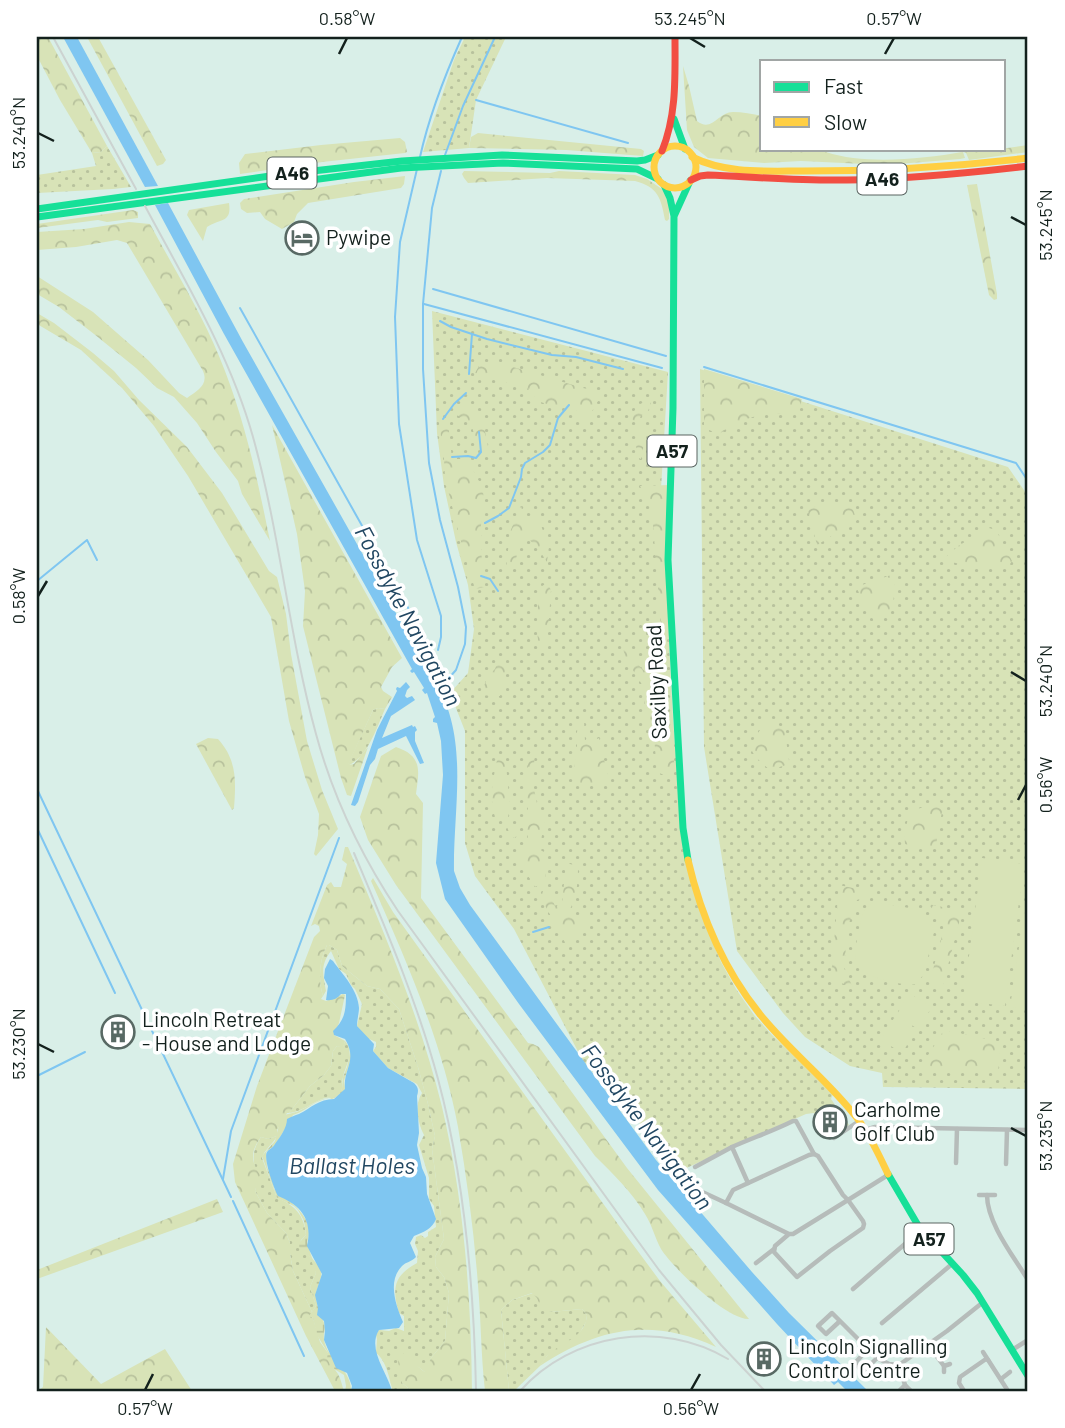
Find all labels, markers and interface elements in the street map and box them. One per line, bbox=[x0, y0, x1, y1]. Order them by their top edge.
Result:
text: 0.58°W bbox=[319, 7, 375, 29]
text: 53.245°N bbox=[654, 7, 726, 29]
text: 0.57°W bbox=[866, 7, 922, 29]
legend bbox=[760, 60, 1006, 150]
text: Fast bbox=[824, 73, 864, 98]
text: 53.240°N bbox=[7, 97, 29, 169]
text: Slow bbox=[824, 109, 867, 134]
road number: A46 bbox=[268, 158, 316, 188]
road number: A46 bbox=[858, 164, 906, 195]
text: 53.245°N bbox=[1034, 189, 1056, 261]
hotel icon: Pywipe bbox=[283, 219, 321, 257]
place label: Pywipe bbox=[326, 224, 391, 249]
road number: A57 bbox=[648, 436, 696, 466]
water label: Fossdyke Navigation bbox=[350, 521, 468, 711]
text: 0.58°W bbox=[7, 568, 29, 624]
street label: Saxilby Road bbox=[640, 624, 671, 740]
text: 53.240°N bbox=[1034, 645, 1056, 717]
text: 0.56°W bbox=[1034, 757, 1056, 813]
place label: Lincoln Retreat - House and Lodge bbox=[142, 1006, 311, 1055]
text: 53.230°N bbox=[7, 1008, 29, 1080]
building icon: Lincoln Retreat - House and Lodge bbox=[99, 1013, 137, 1051]
water label: Fossdyke Navigation bbox=[576, 1038, 719, 1215]
place label: Carholme Golf Club bbox=[854, 1096, 941, 1145]
text: 53.235°N bbox=[1034, 1101, 1056, 1171]
building icon: Carholme Golf Club bbox=[811, 1103, 849, 1141]
water label: Ballast Holes bbox=[289, 1151, 415, 1179]
road number: A57 bbox=[904, 1224, 954, 1254]
place label: Lincoln Signalling Control Centre bbox=[788, 1333, 948, 1382]
building icon: Lincoln Signalling Control Centre bbox=[745, 1340, 783, 1378]
text: 0.57°W bbox=[117, 1397, 173, 1419]
text: 0.56°W bbox=[663, 1397, 719, 1419]

